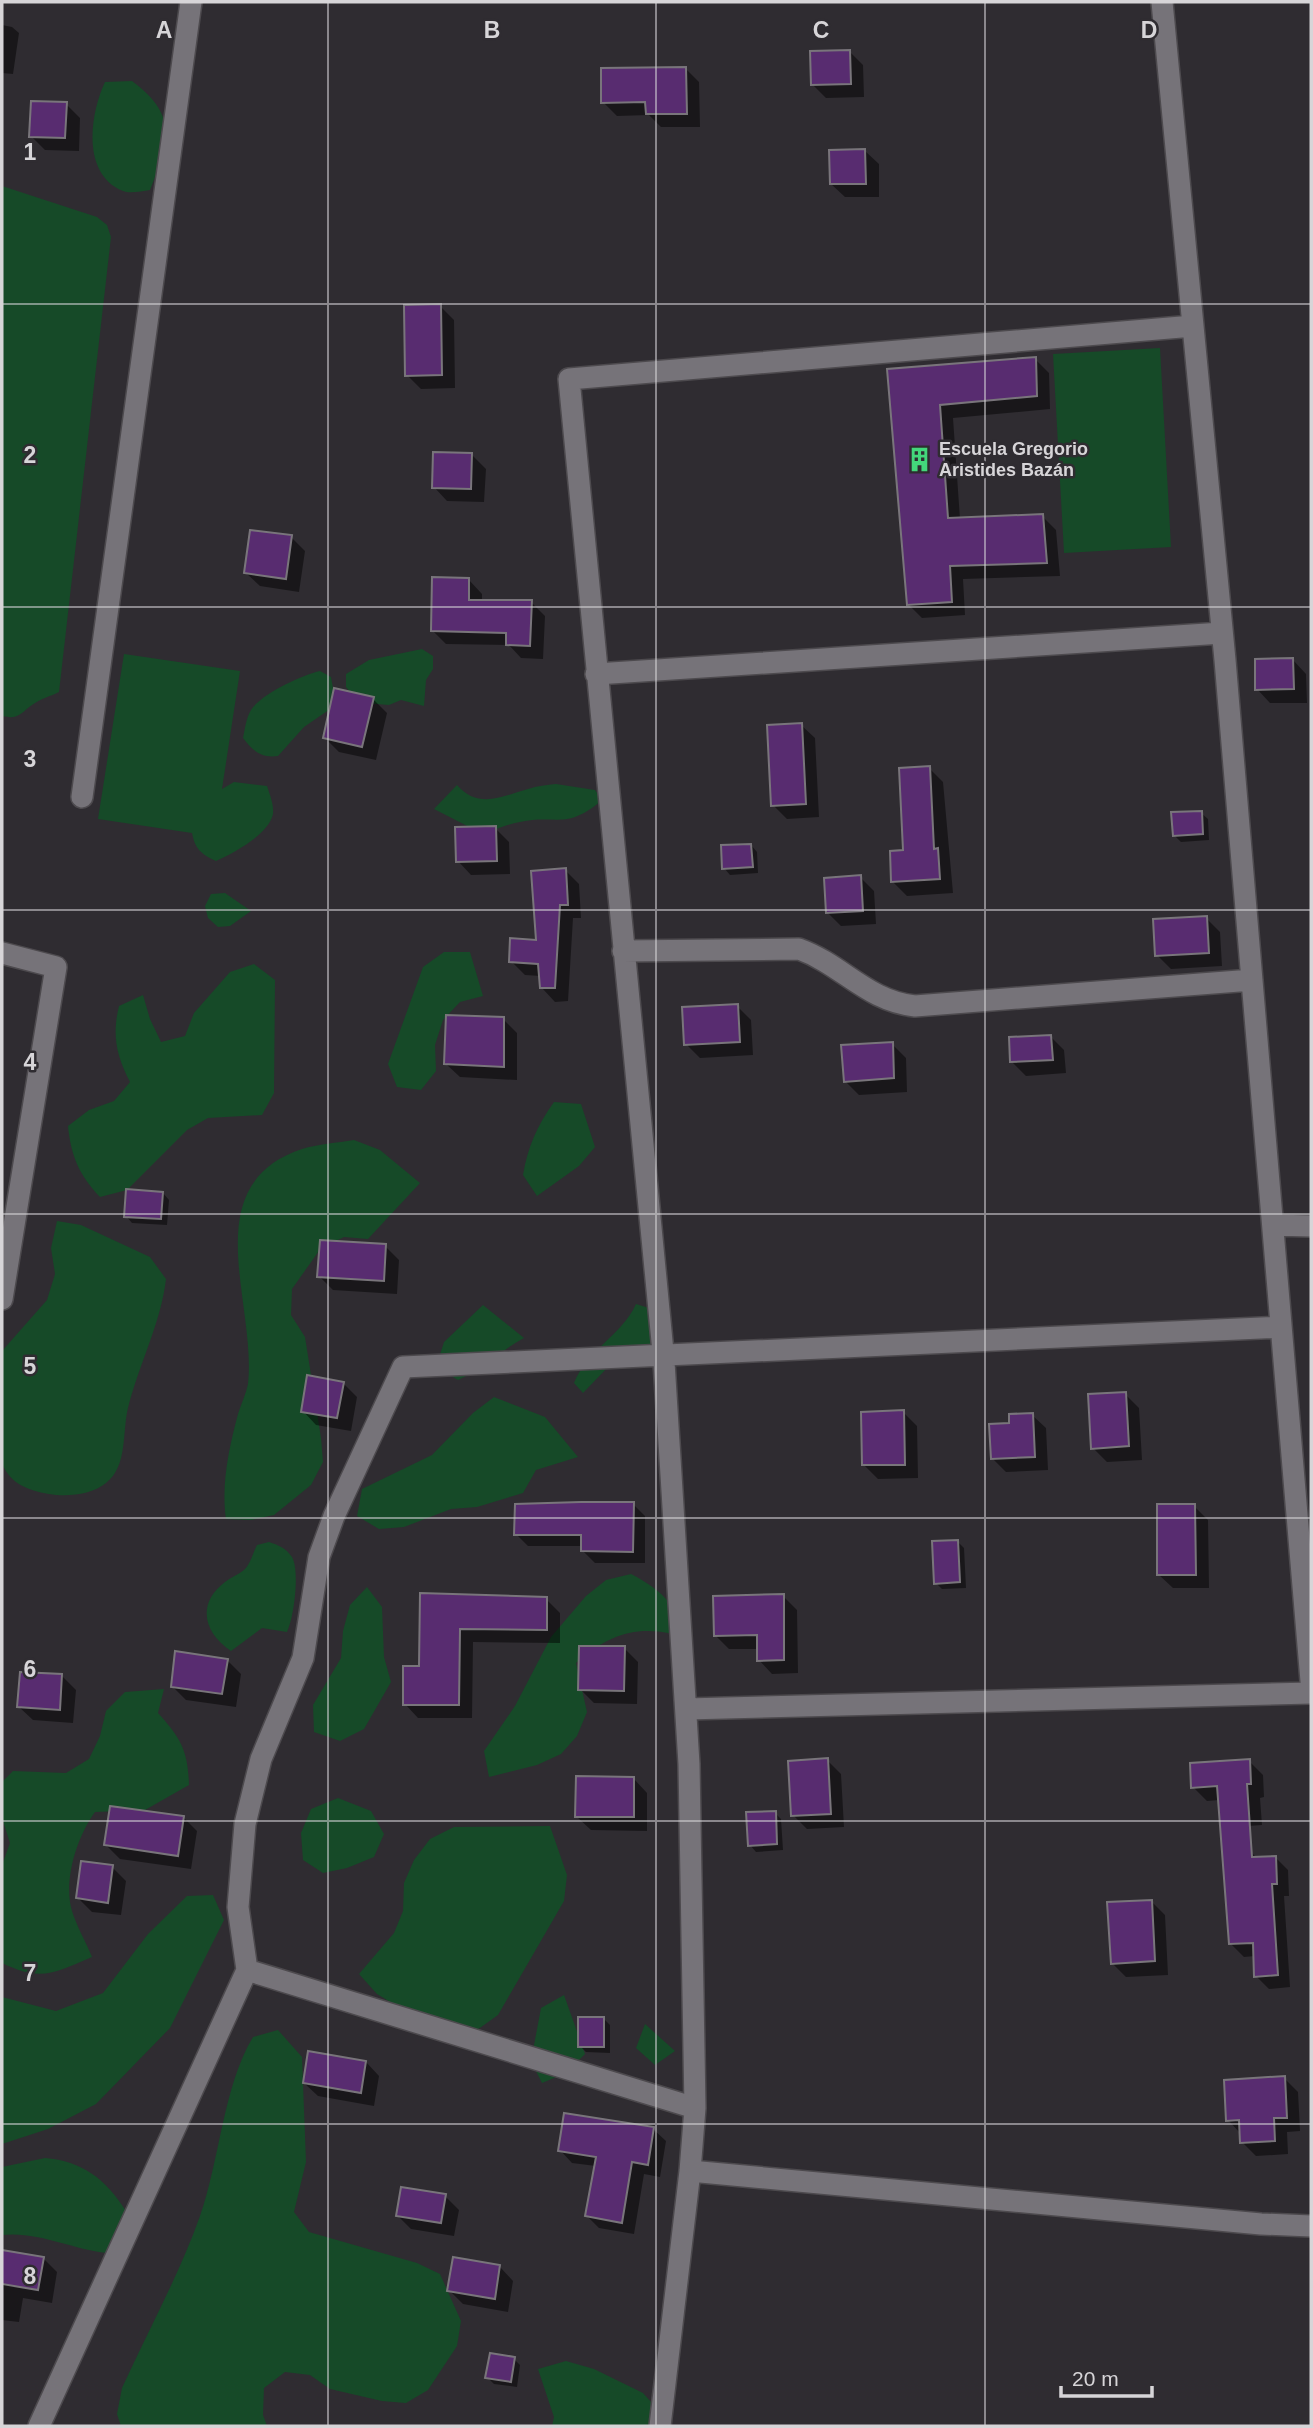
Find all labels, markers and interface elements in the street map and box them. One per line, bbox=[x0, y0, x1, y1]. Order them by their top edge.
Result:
text: A bbox=[156, 17, 172, 43]
text: B bbox=[484, 17, 500, 43]
text: C bbox=[813, 17, 829, 43]
text: D bbox=[1141, 17, 1157, 43]
text: 1 bbox=[24, 139, 37, 165]
place label: Escuela Gregorio Aristides Bazán bbox=[939, 439, 1088, 480]
text: 2 bbox=[24, 442, 36, 468]
building icon: Escuela Gregorio Aristides Bazán bbox=[905, 445, 933, 473]
text: 3 bbox=[24, 746, 36, 772]
text: 4 bbox=[24, 1049, 37, 1075]
text: 5 bbox=[24, 1353, 37, 1379]
text: 6 bbox=[24, 1656, 36, 1682]
text: 7 bbox=[24, 1960, 36, 1986]
text: 8 bbox=[24, 2263, 37, 2289]
scale bar bbox=[1061, 2354, 1152, 2398]
text: 20 m bbox=[1072, 2367, 1119, 2390]

